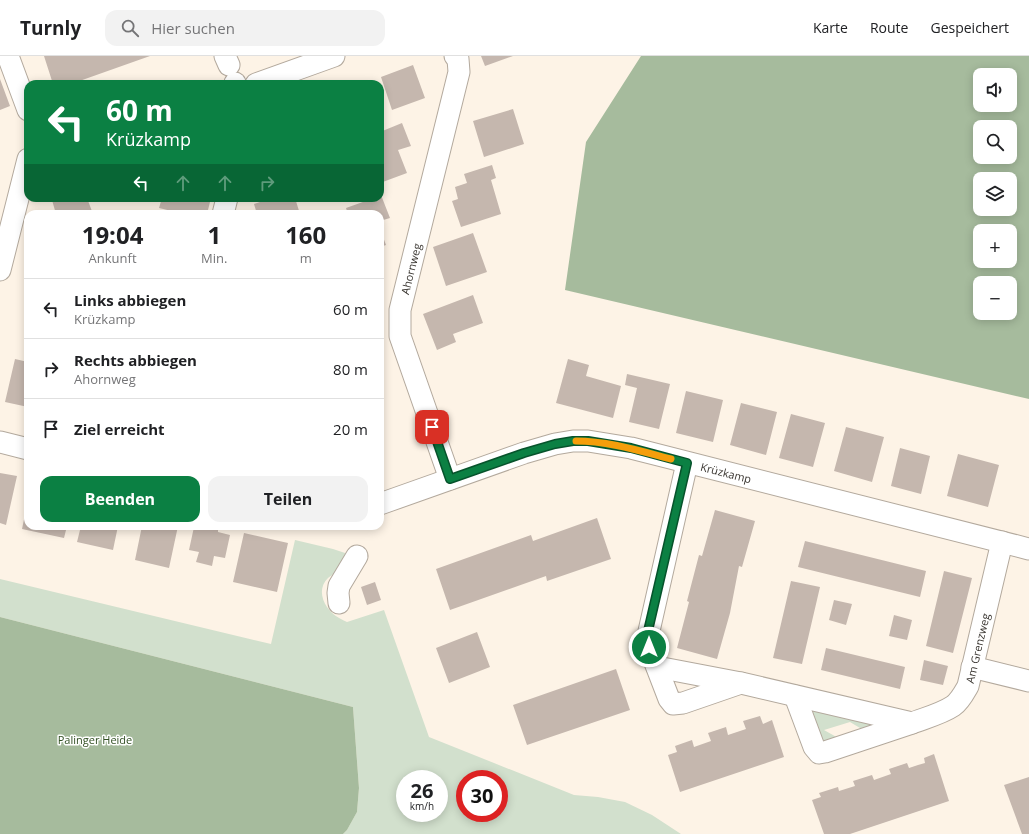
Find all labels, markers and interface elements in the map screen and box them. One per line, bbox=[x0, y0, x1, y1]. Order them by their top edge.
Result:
search box bbox=[105, 10, 385, 46]
text: Turnly bbox=[20, 15, 81, 41]
icon: search bbox=[119, 17, 141, 39]
text: Hier suchen bbox=[151, 18, 235, 38]
text: Karte bbox=[813, 18, 848, 37]
text: Route bbox=[870, 18, 908, 37]
text: Gespeichert bbox=[930, 18, 1009, 37]
map controls bbox=[973, 68, 1017, 320]
button: sound bbox=[973, 68, 1017, 112]
text: 60 m bbox=[106, 91, 173, 129]
icon: left bbox=[40, 96, 92, 148]
button: search bbox=[973, 120, 1017, 164]
text: Krüzkamp bbox=[106, 127, 191, 151]
icon: left bbox=[130, 172, 152, 194]
icon: ahead bbox=[172, 172, 194, 194]
icon: ahead bbox=[214, 172, 236, 194]
icon: right bbox=[256, 172, 278, 194]
button: layers bbox=[973, 172, 1017, 216]
text: 19:04 bbox=[82, 218, 143, 251]
text: 1 bbox=[207, 218, 221, 251]
text: 160 bbox=[285, 218, 326, 251]
button: + bbox=[973, 224, 1017, 268]
street label: Ahornweg bbox=[397, 242, 424, 296]
text: Ankunft bbox=[89, 249, 137, 267]
text: Min. bbox=[201, 249, 227, 267]
text: m bbox=[300, 249, 312, 267]
button: − bbox=[973, 276, 1017, 320]
text: Links abbiegen bbox=[74, 290, 186, 310]
icon: left bbox=[40, 298, 62, 320]
text: 60 m bbox=[333, 299, 368, 319]
text: Krüzkamp bbox=[74, 310, 135, 328]
text: Rechts abbiegen bbox=[74, 350, 197, 370]
icon: right bbox=[40, 358, 62, 380]
text: 80 m bbox=[333, 359, 368, 379]
text: Ahornweg bbox=[74, 370, 136, 388]
pin bbox=[415, 410, 449, 444]
icon: arrive bbox=[421, 416, 443, 438]
icon: arrive bbox=[40, 418, 62, 440]
text: Ziel erreicht bbox=[74, 419, 165, 439]
text: 20 m bbox=[333, 419, 368, 439]
street label: Krüzkamp bbox=[699, 458, 753, 486]
button: Beenden bbox=[40, 476, 200, 522]
button: Teilen bbox=[208, 476, 368, 522]
street label: Am Grenzweg bbox=[961, 612, 992, 685]
position arrow bbox=[628, 626, 670, 668]
park label: Palinger Heide bbox=[58, 732, 132, 747]
speed limit sign: 30 bbox=[456, 770, 508, 822]
text: 26 bbox=[411, 777, 433, 804]
text: km/h bbox=[410, 799, 434, 813]

